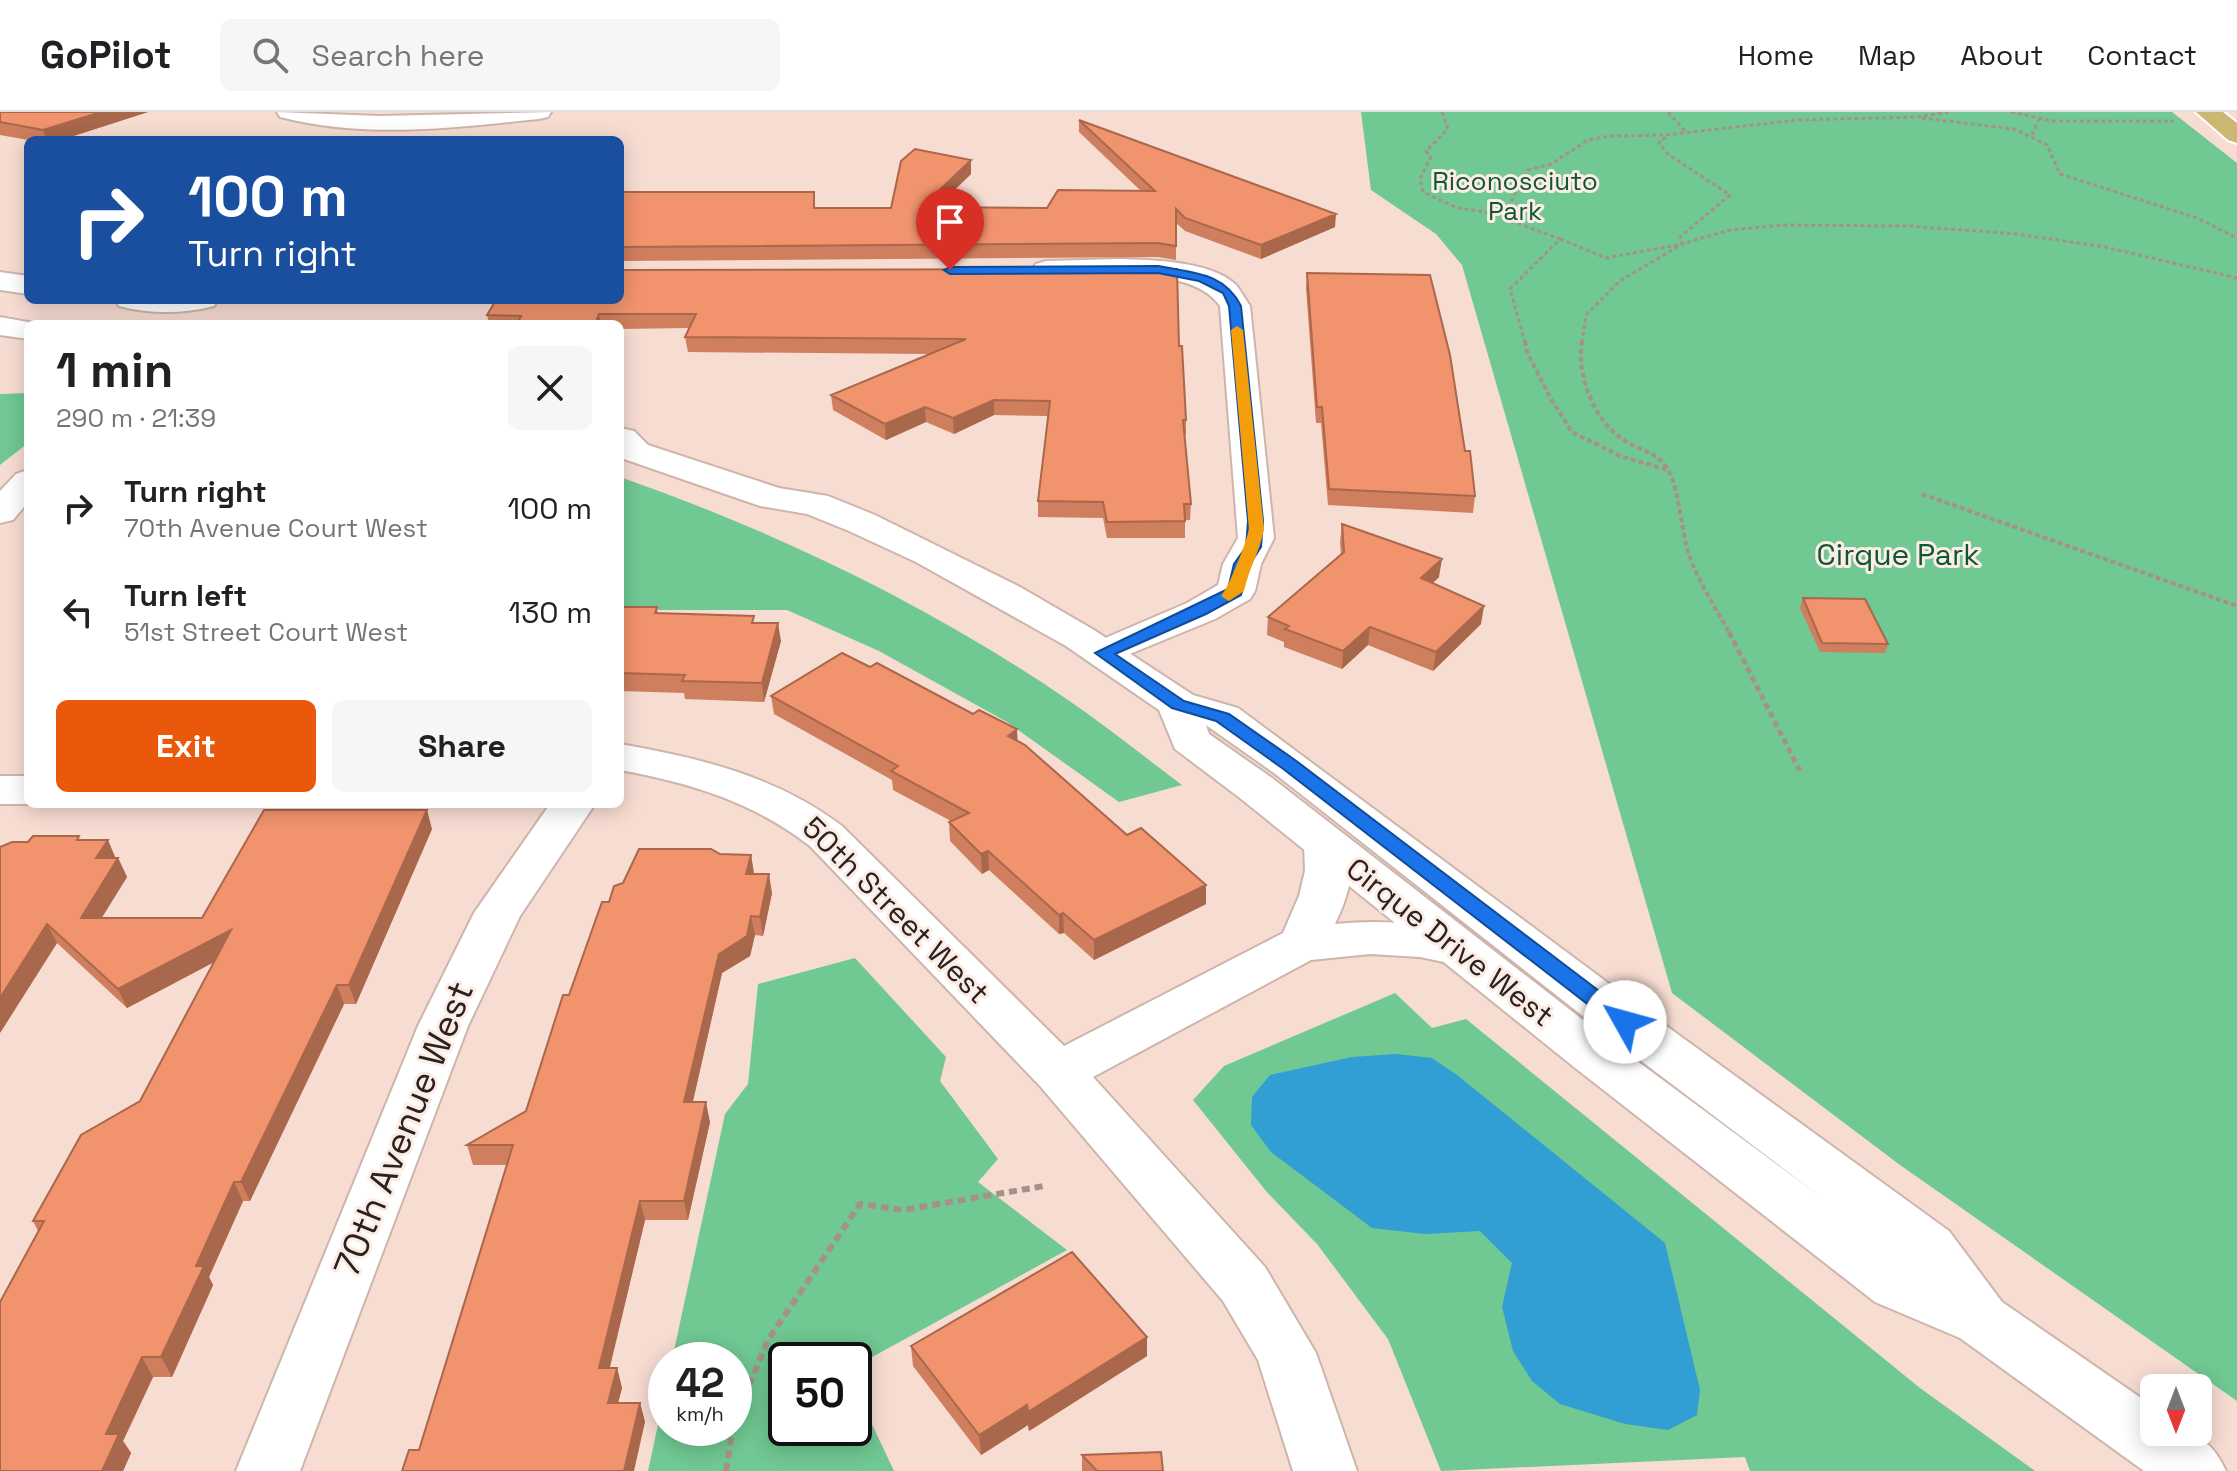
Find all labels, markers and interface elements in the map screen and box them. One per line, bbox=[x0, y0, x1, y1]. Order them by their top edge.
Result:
search box bbox=[220, 19, 780, 91]
text: GoPilot bbox=[40, 31, 172, 79]
icon: search bbox=[248, 33, 292, 77]
text: Search here bbox=[312, 36, 484, 75]
text: Home bbox=[1738, 37, 1814, 73]
text: Map bbox=[1858, 37, 1916, 73]
text: About bbox=[1960, 37, 2043, 73]
text: Contact bbox=[2087, 37, 2197, 73]
text: 100 m bbox=[188, 161, 348, 232]
park label: Riconosciuto Park bbox=[1432, 164, 1598, 228]
icon: right bbox=[56, 168, 160, 272]
pin bbox=[916, 188, 984, 270]
icon: arrive bbox=[928, 200, 972, 244]
text: Turn right bbox=[188, 231, 357, 277]
text: 1 min bbox=[56, 340, 173, 401]
button: close bbox=[508, 346, 592, 430]
text: 290 m · 21:39 bbox=[56, 401, 216, 435]
text: Turn right bbox=[124, 472, 267, 511]
icon: right bbox=[56, 486, 100, 530]
text: 100 m bbox=[507, 489, 592, 528]
text: 70th Avenue Court West bbox=[124, 511, 428, 545]
park label: Cirque Park bbox=[1817, 535, 1979, 574]
text: Turn left bbox=[124, 576, 247, 615]
icon: left bbox=[56, 590, 100, 634]
text: 130 m bbox=[509, 593, 592, 632]
text: 51st Street Court West bbox=[124, 615, 408, 649]
button: Exit bbox=[56, 700, 316, 792]
button: Share bbox=[332, 700, 592, 792]
street label: 50th Street West bbox=[794, 808, 998, 1012]
street label: Cirque Drive West bbox=[1338, 849, 1562, 1035]
street label: 70th Avenue West bbox=[324, 975, 484, 1283]
position arrow bbox=[1583, 980, 1667, 1064]
speed limit sign: 50 bbox=[768, 1342, 872, 1446]
text: 42 bbox=[675, 1358, 725, 1409]
north arrow bbox=[2140, 1374, 2212, 1446]
map controls bbox=[2140, 1374, 2212, 1446]
text: km/h bbox=[676, 1401, 724, 1427]

